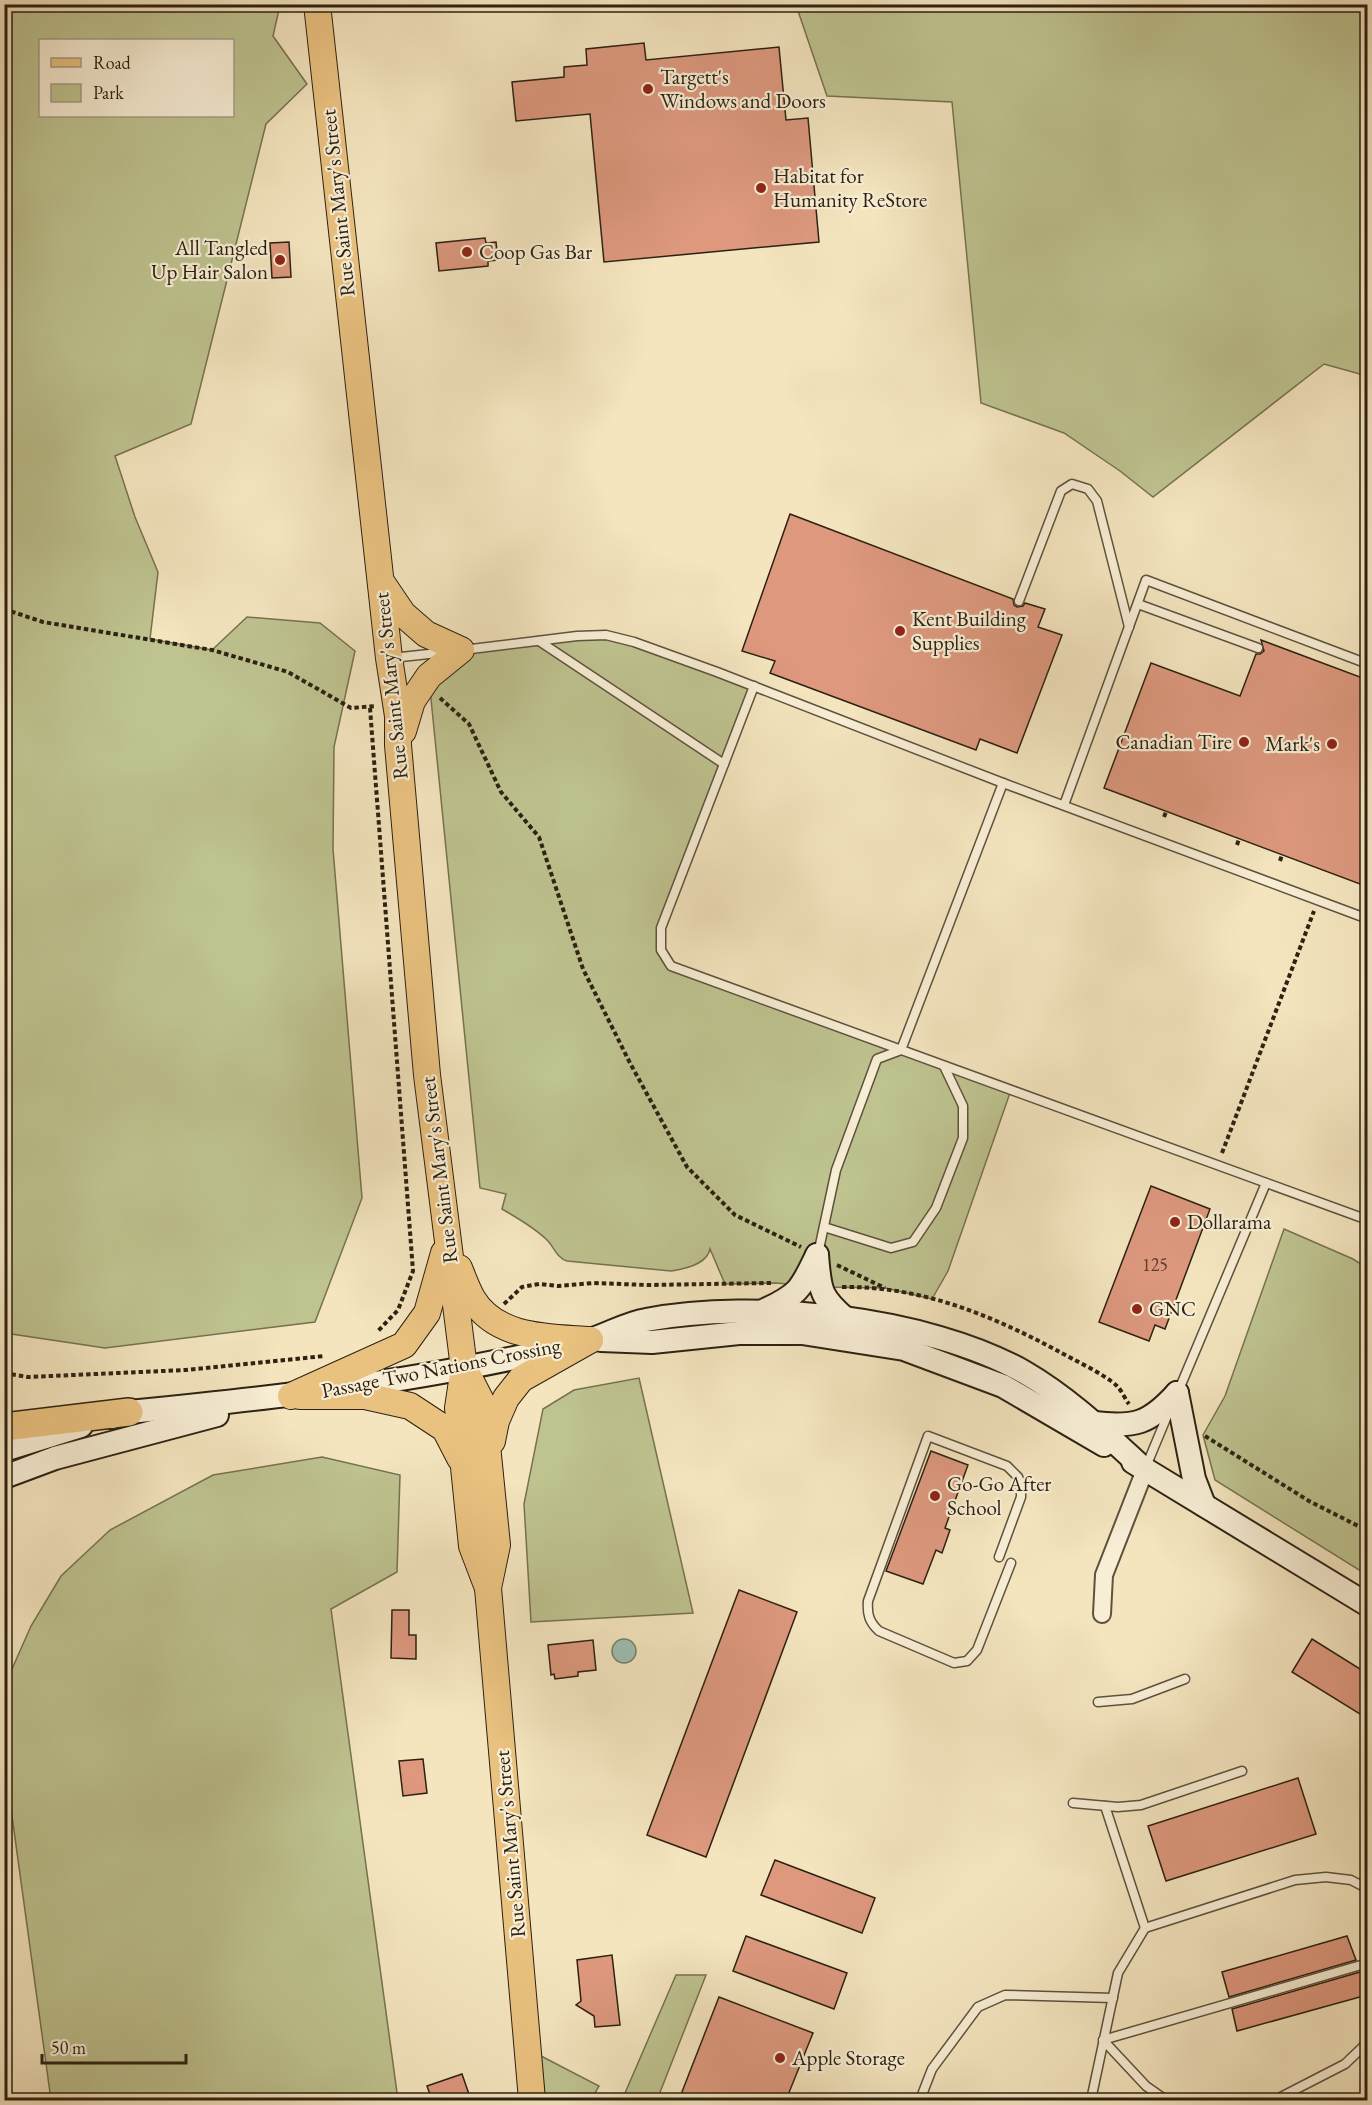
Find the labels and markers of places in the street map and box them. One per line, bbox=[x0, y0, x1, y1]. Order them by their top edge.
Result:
place label: Targett's Windows and Doors bbox=[660, 63, 826, 114]
marker: Targett's Windows and Doors bbox=[641, 82, 655, 96]
place label: Habitat for Humanity ReStore bbox=[773, 162, 927, 213]
marker: Habitat for Humanity ReStore bbox=[754, 181, 768, 195]
place label: All Tangled Up Hair Salon bbox=[151, 234, 268, 285]
place label: Coop Gas Bar bbox=[479, 238, 592, 265]
marker: Coop Gas Bar bbox=[460, 245, 474, 259]
marker: All Tangled Up Hair Salon bbox=[273, 253, 287, 267]
place label: Kent Building Supplies bbox=[912, 605, 1027, 656]
marker: Kent Building Supplies bbox=[893, 624, 907, 638]
place label: Canadian Tire bbox=[1115, 728, 1232, 755]
place label: Mark's bbox=[1265, 730, 1320, 757]
marker: Canadian Tire bbox=[1237, 735, 1251, 749]
marker: Mark's bbox=[1325, 737, 1339, 751]
place label: Dollarama bbox=[1187, 1208, 1272, 1235]
marker: Dollarama bbox=[1168, 1215, 1182, 1229]
place label: GNC bbox=[1149, 1295, 1196, 1322]
marker: GNC bbox=[1130, 1302, 1144, 1316]
place label: Go-Go After School bbox=[947, 1470, 1051, 1521]
marker: Go-Go After School bbox=[928, 1489, 942, 1503]
place label: Apple Storage bbox=[791, 2044, 905, 2071]
marker: Apple Storage bbox=[773, 2051, 787, 2065]

